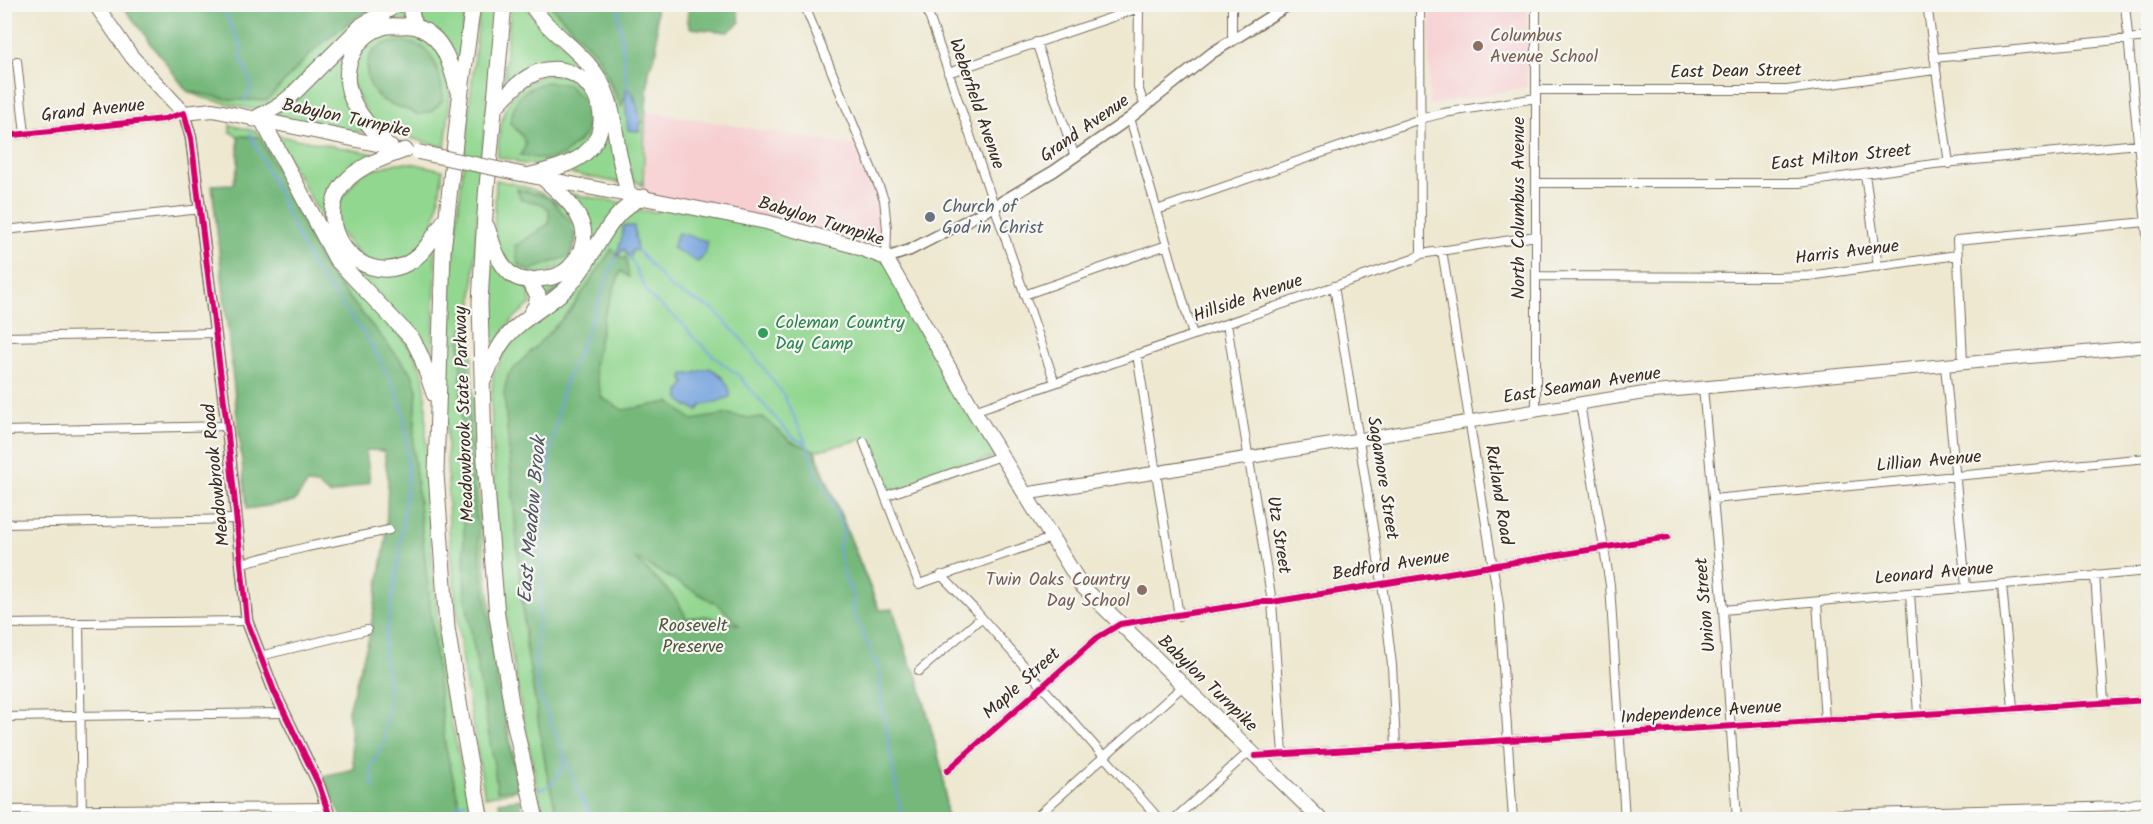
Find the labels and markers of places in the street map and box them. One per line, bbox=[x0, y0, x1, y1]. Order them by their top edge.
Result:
place label: Columbus Avenue School bbox=[1490, 22, 1599, 72]
marker: Columbus Avenue School bbox=[1471, 39, 1485, 53]
place label: Church of God in Christ bbox=[942, 193, 1045, 243]
marker: Church of God in Christ bbox=[923, 210, 937, 224]
place label: Coleman Country Day Camp bbox=[775, 309, 905, 359]
marker: Coleman Country Day Camp bbox=[756, 326, 770, 340]
place label: Twin Oaks Country Day School bbox=[986, 566, 1131, 616]
marker: Twin Oaks Country Day School bbox=[1135, 583, 1149, 597]

